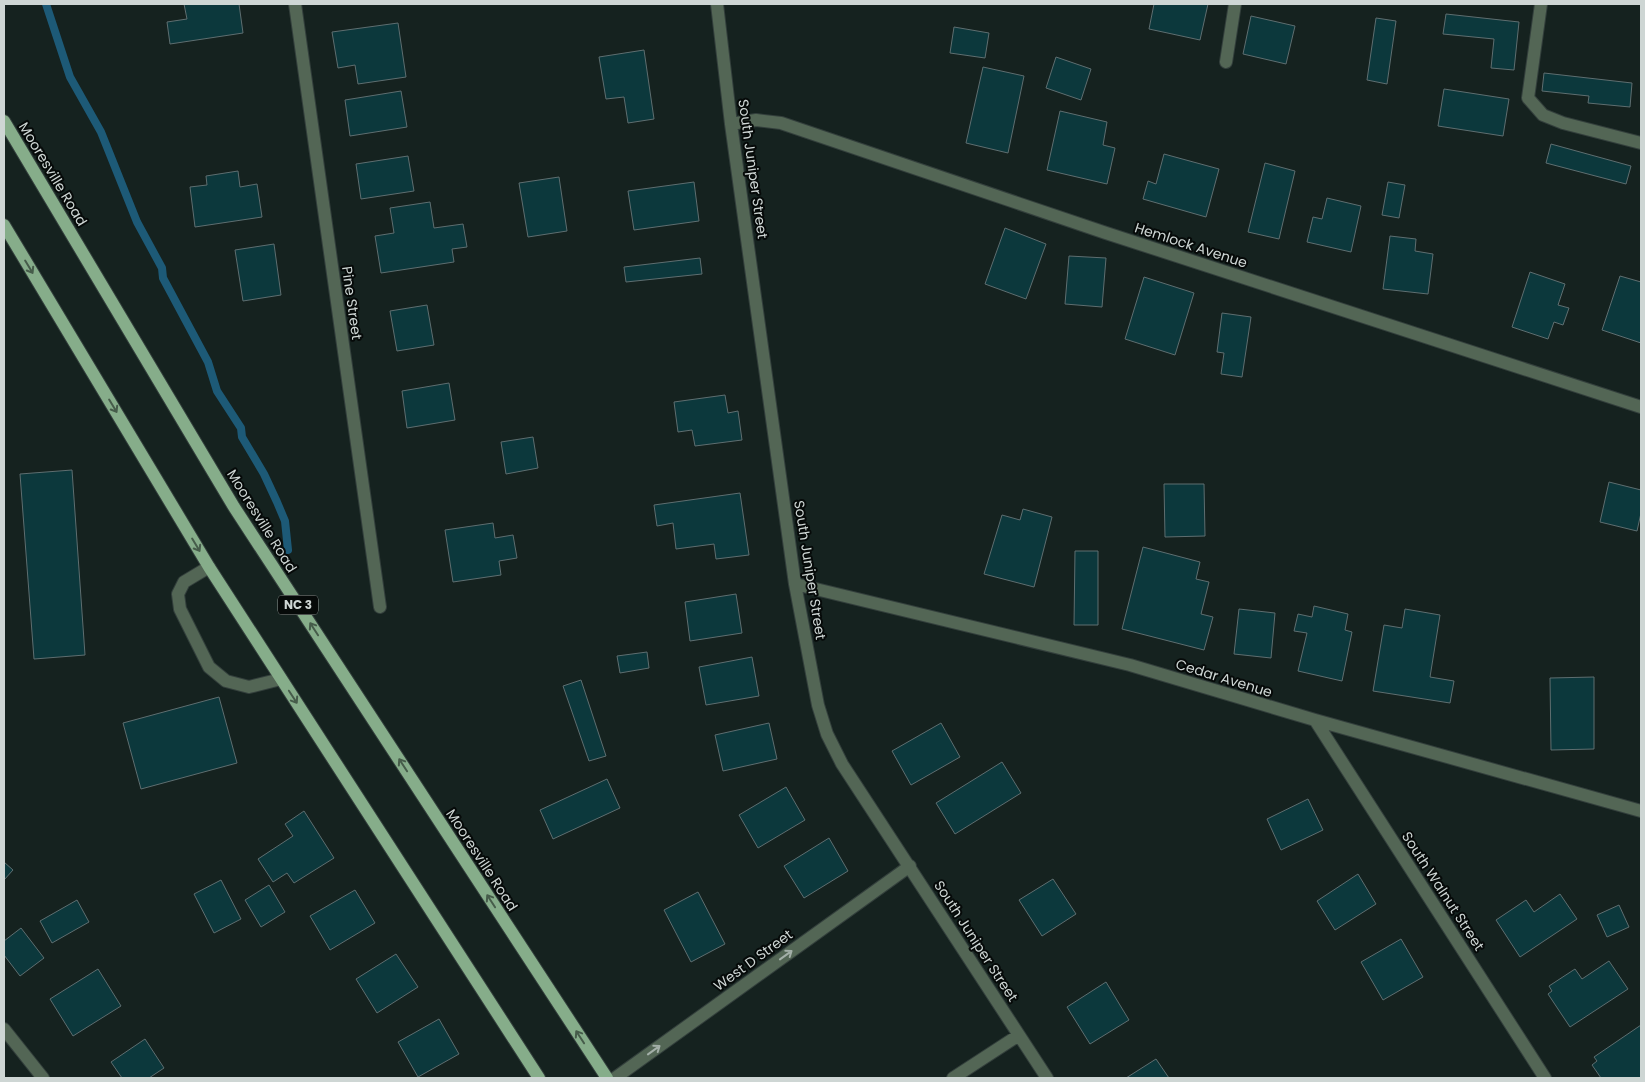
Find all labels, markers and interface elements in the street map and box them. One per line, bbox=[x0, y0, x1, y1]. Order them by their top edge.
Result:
street label: South Juniper Street bbox=[733, 98, 773, 240]
street label: Mooresville Road bbox=[14, 118, 92, 230]
street label: Hemlock Avenue bbox=[1132, 217, 1250, 273]
one-way arrow bbox=[24, 259, 34, 273]
street label: Pine Street bbox=[337, 265, 367, 341]
one-way arrow bbox=[108, 398, 118, 412]
street label: Mooresville Road bbox=[222, 466, 302, 576]
street label: South Juniper Street bbox=[789, 499, 831, 641]
one-way arrow bbox=[192, 538, 202, 552]
road number: NC 3 bbox=[278, 596, 318, 614]
one-way arrow bbox=[308, 623, 318, 637]
street label: Cedar Avenue bbox=[1173, 654, 1275, 702]
one-way arrow bbox=[288, 690, 298, 704]
one-way arrow bbox=[397, 759, 407, 773]
street label: Mooresville Road bbox=[441, 805, 523, 915]
street label: South Walnut Street bbox=[1397, 828, 1489, 954]
street label: South Juniper Street bbox=[929, 877, 1023, 1005]
one-way arrow bbox=[486, 895, 496, 909]
street label: West D Street bbox=[709, 925, 797, 995]
one-way arrow bbox=[779, 950, 793, 960]
one-way arrow bbox=[575, 1031, 585, 1045]
one-way arrow bbox=[647, 1045, 661, 1055]

